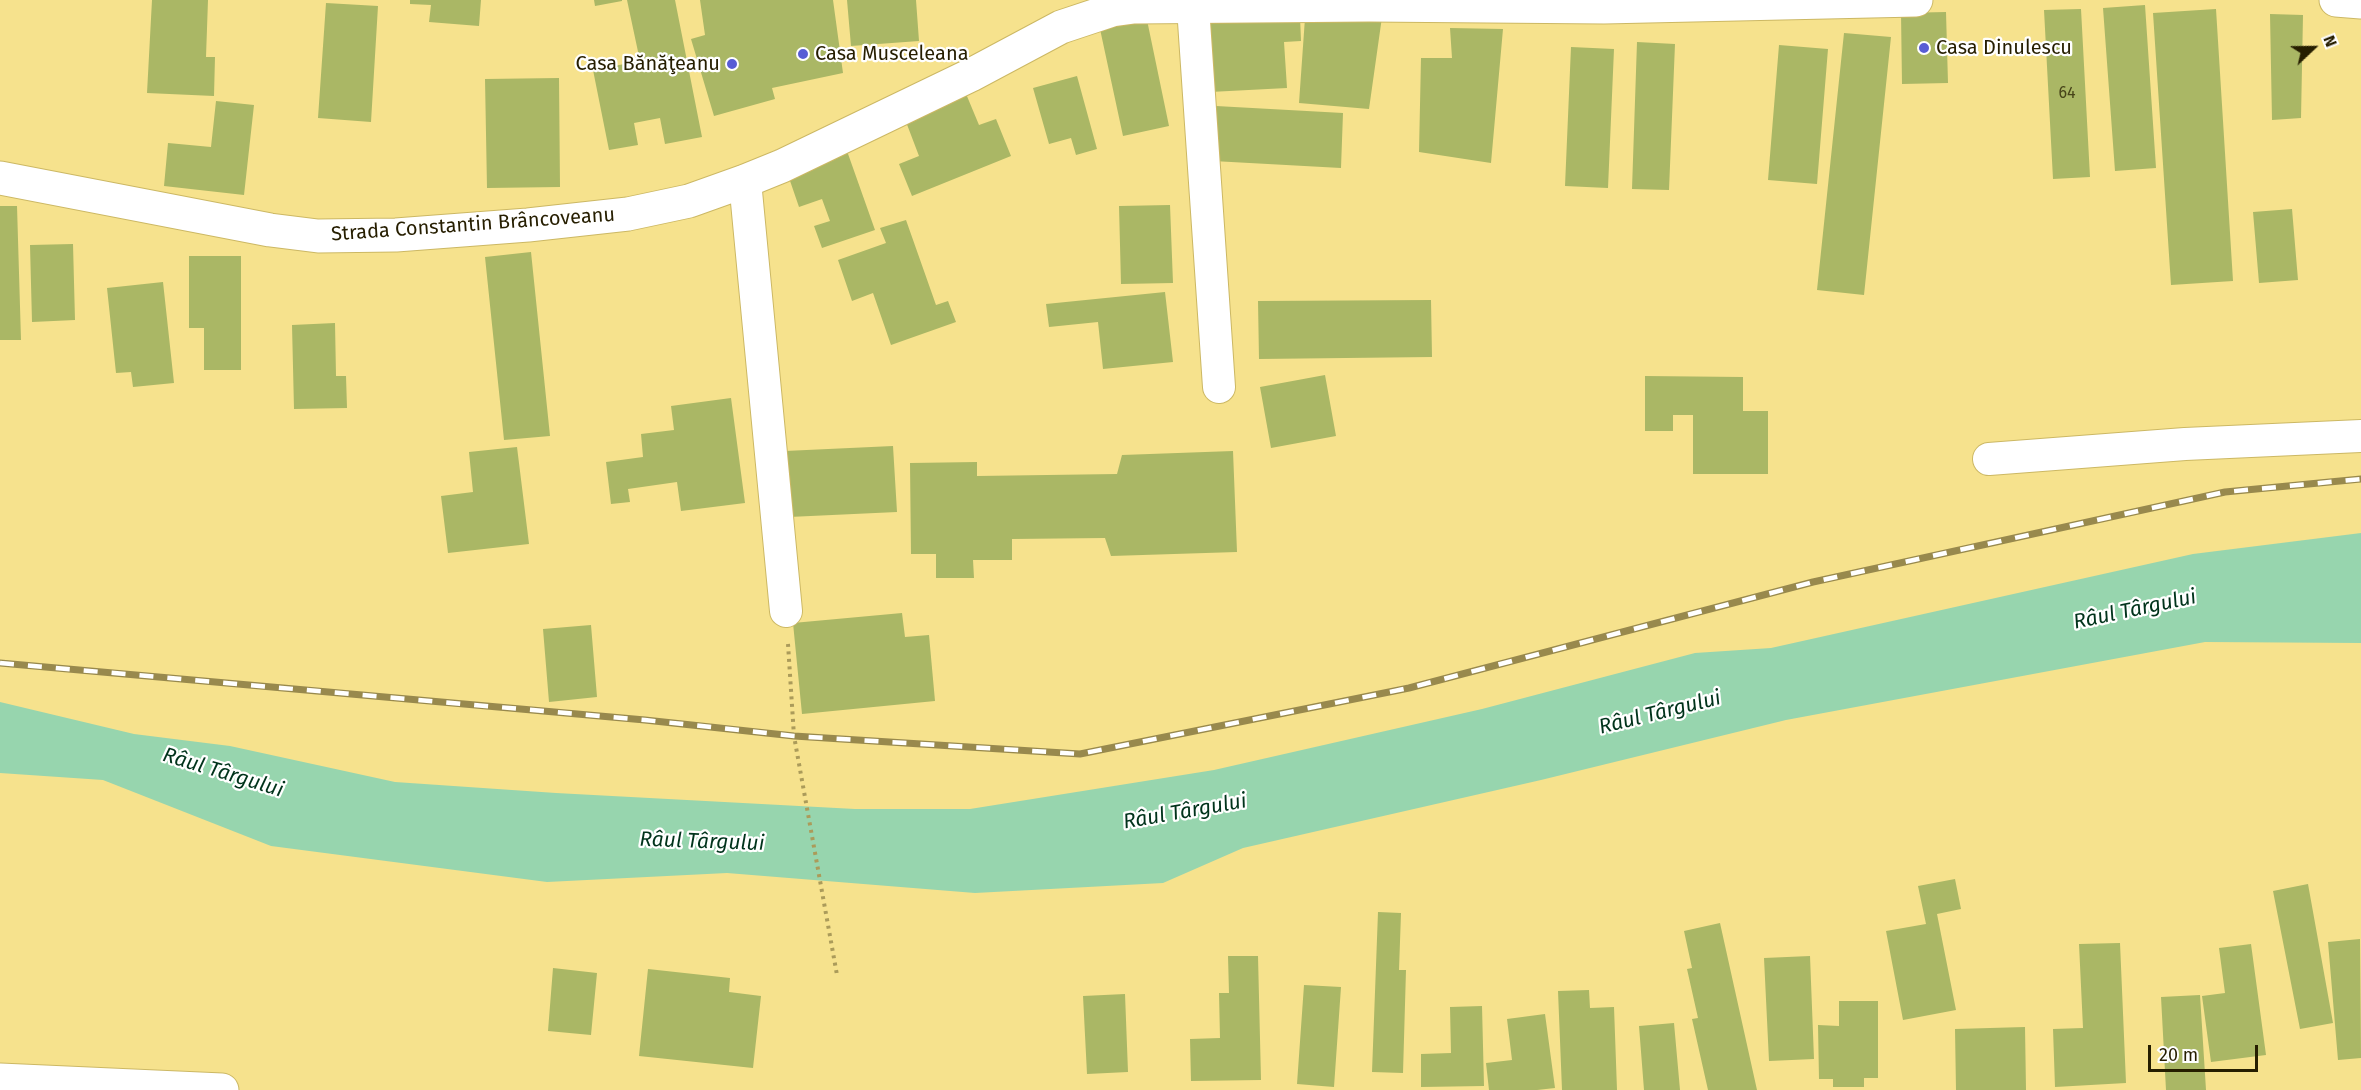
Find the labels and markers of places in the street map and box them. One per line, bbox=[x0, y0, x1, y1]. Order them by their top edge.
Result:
place label: Casa Dinulescu bbox=[1936, 36, 2072, 60]
marker: Casa Dinulescu bbox=[1917, 41, 1931, 55]
place label: Casa Musceleana bbox=[815, 42, 969, 66]
marker: Casa Musceleana bbox=[796, 47, 810, 61]
place label: Casa Bănăţeanu bbox=[576, 52, 720, 76]
marker: Casa Bănăţeanu bbox=[725, 57, 739, 71]

